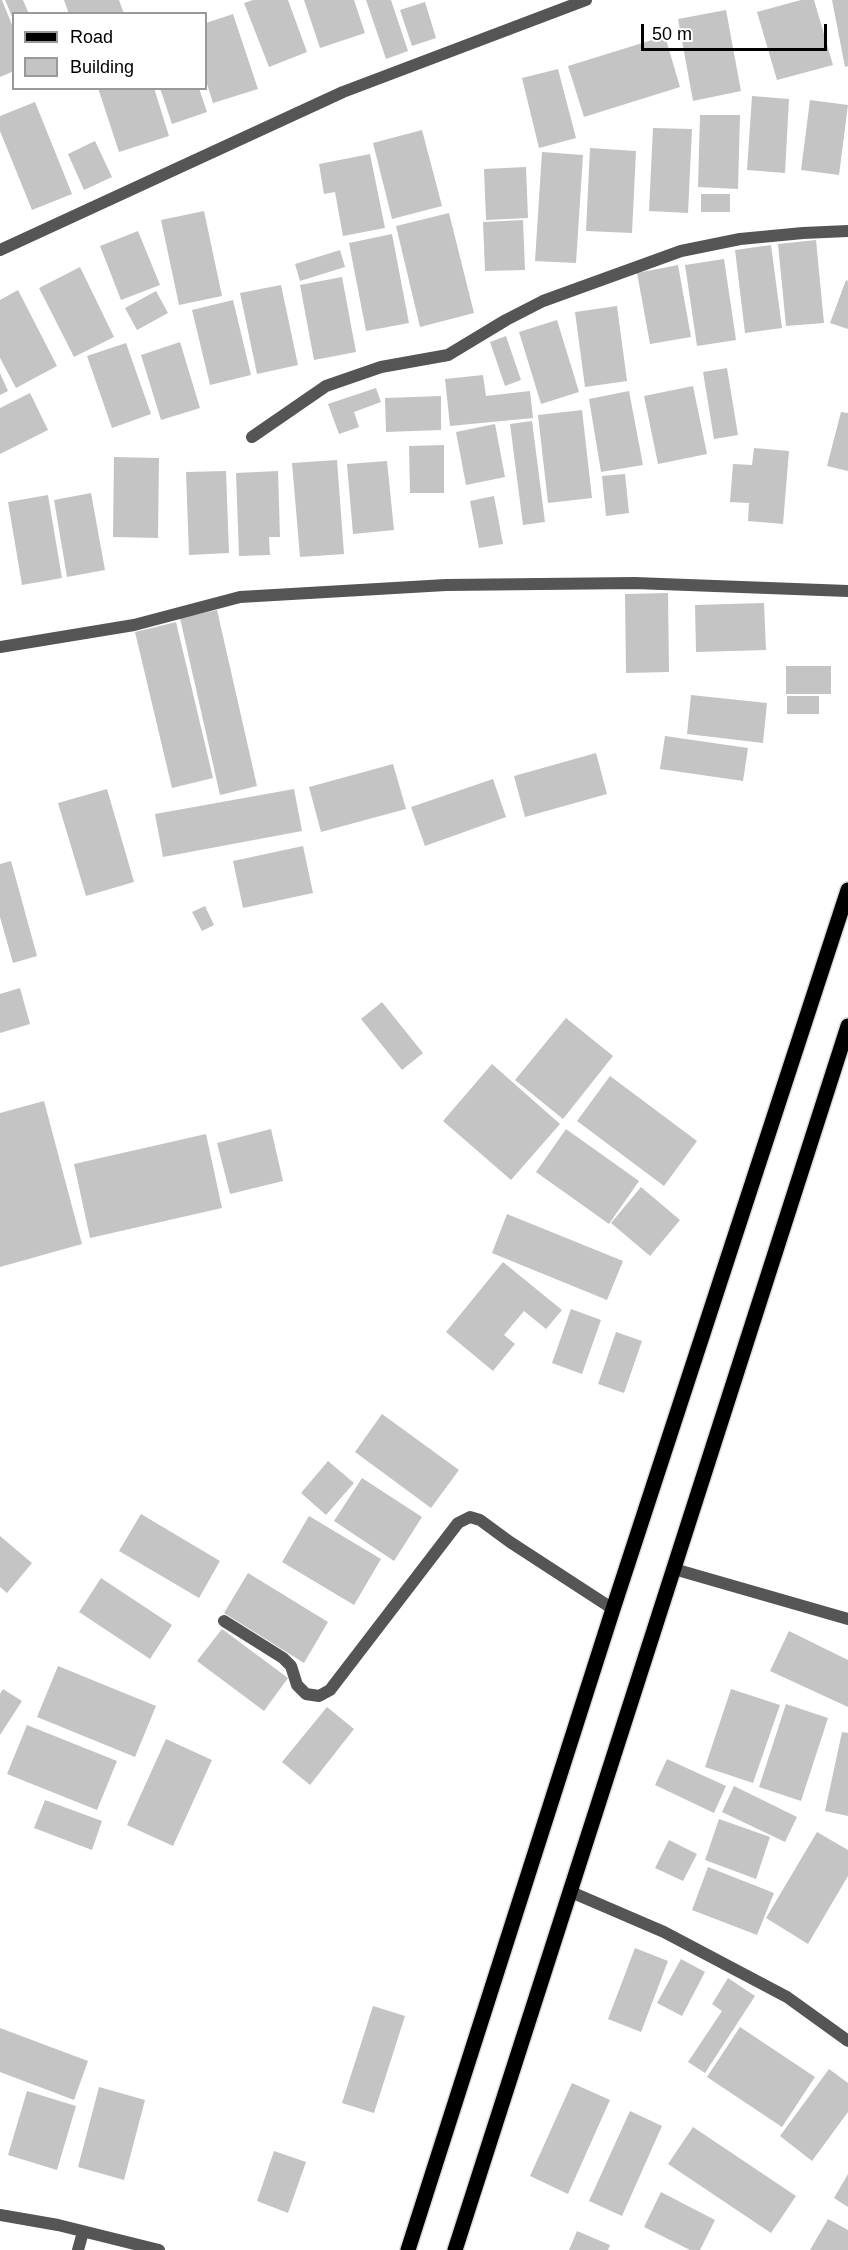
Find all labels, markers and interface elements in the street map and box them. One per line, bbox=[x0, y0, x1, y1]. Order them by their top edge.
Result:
legend bbox=[12, 12, 207, 90]
scale bar bbox=[644, 12, 830, 50]
text: 50 m bbox=[652, 24, 692, 44]
text: Road bbox=[70, 27, 113, 47]
text: Building bbox=[70, 57, 134, 77]

